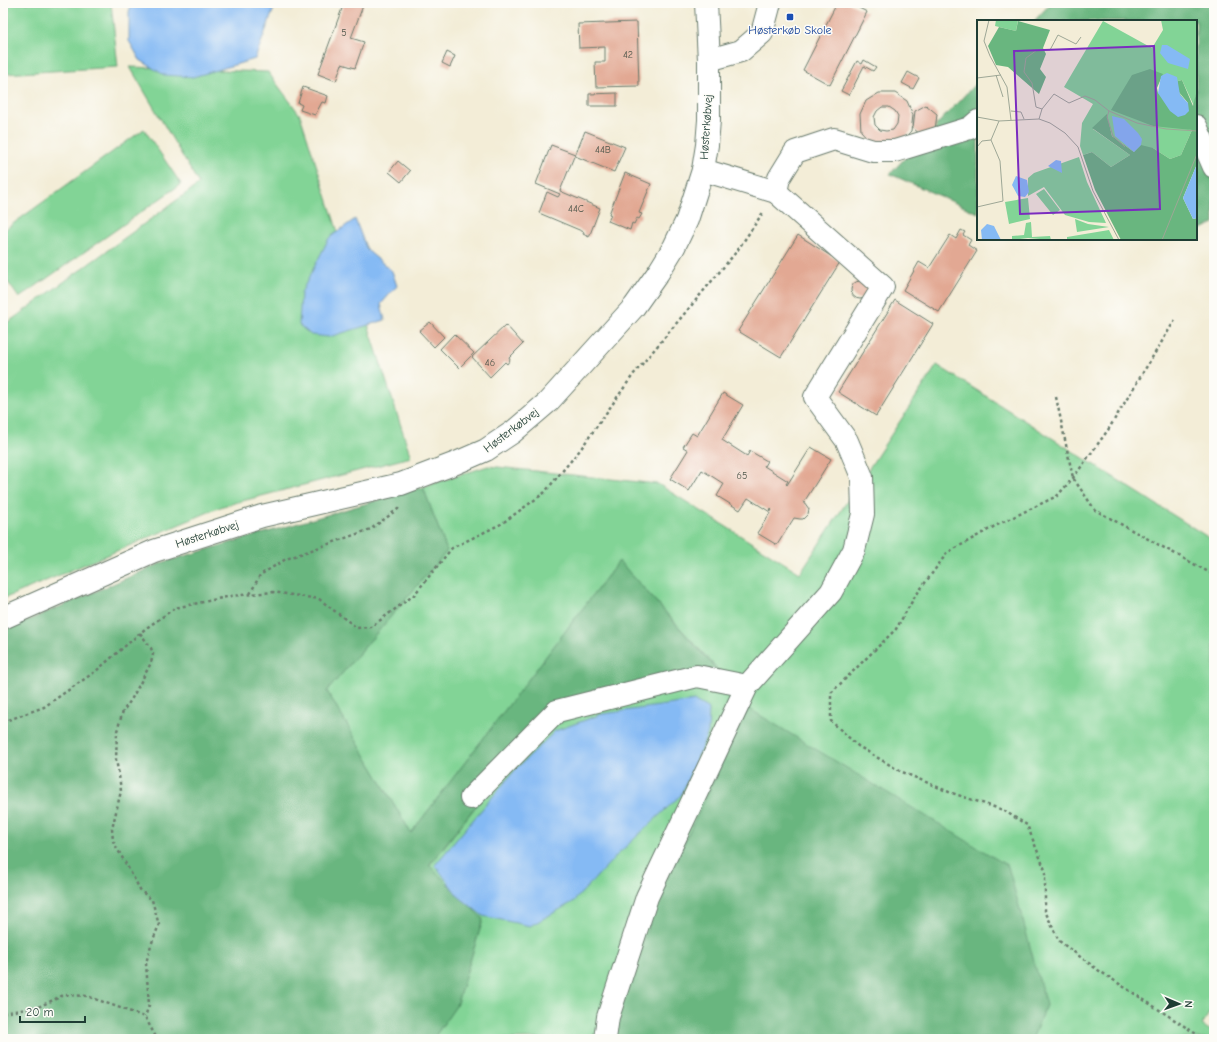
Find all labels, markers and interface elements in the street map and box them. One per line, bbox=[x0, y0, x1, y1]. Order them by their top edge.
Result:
marker: Høsterkøb Skole bbox=[785, 12, 795, 22]
inset map bbox=[977, 20, 1197, 240]
place label: Høsterkøb Skole bbox=[748, 23, 832, 37]
house number: 5 bbox=[341, 27, 347, 39]
house number: 42 bbox=[623, 49, 633, 61]
street label: Høsterkøbvej bbox=[697, 94, 715, 160]
house number: 44B bbox=[595, 144, 611, 156]
house number: 44C bbox=[568, 203, 584, 215]
house number: 46 bbox=[485, 357, 495, 369]
street label: Høsterkøbvej bbox=[481, 405, 541, 455]
house number: 65 bbox=[737, 470, 747, 482]
street label: Høsterkøbvej bbox=[174, 517, 240, 551]
north arrow bbox=[1159, 984, 1199, 1024]
scale bar bbox=[20, 998, 85, 1024]
text: N bbox=[1182, 1001, 1195, 1008]
text: 20 m bbox=[26, 1005, 54, 1019]

